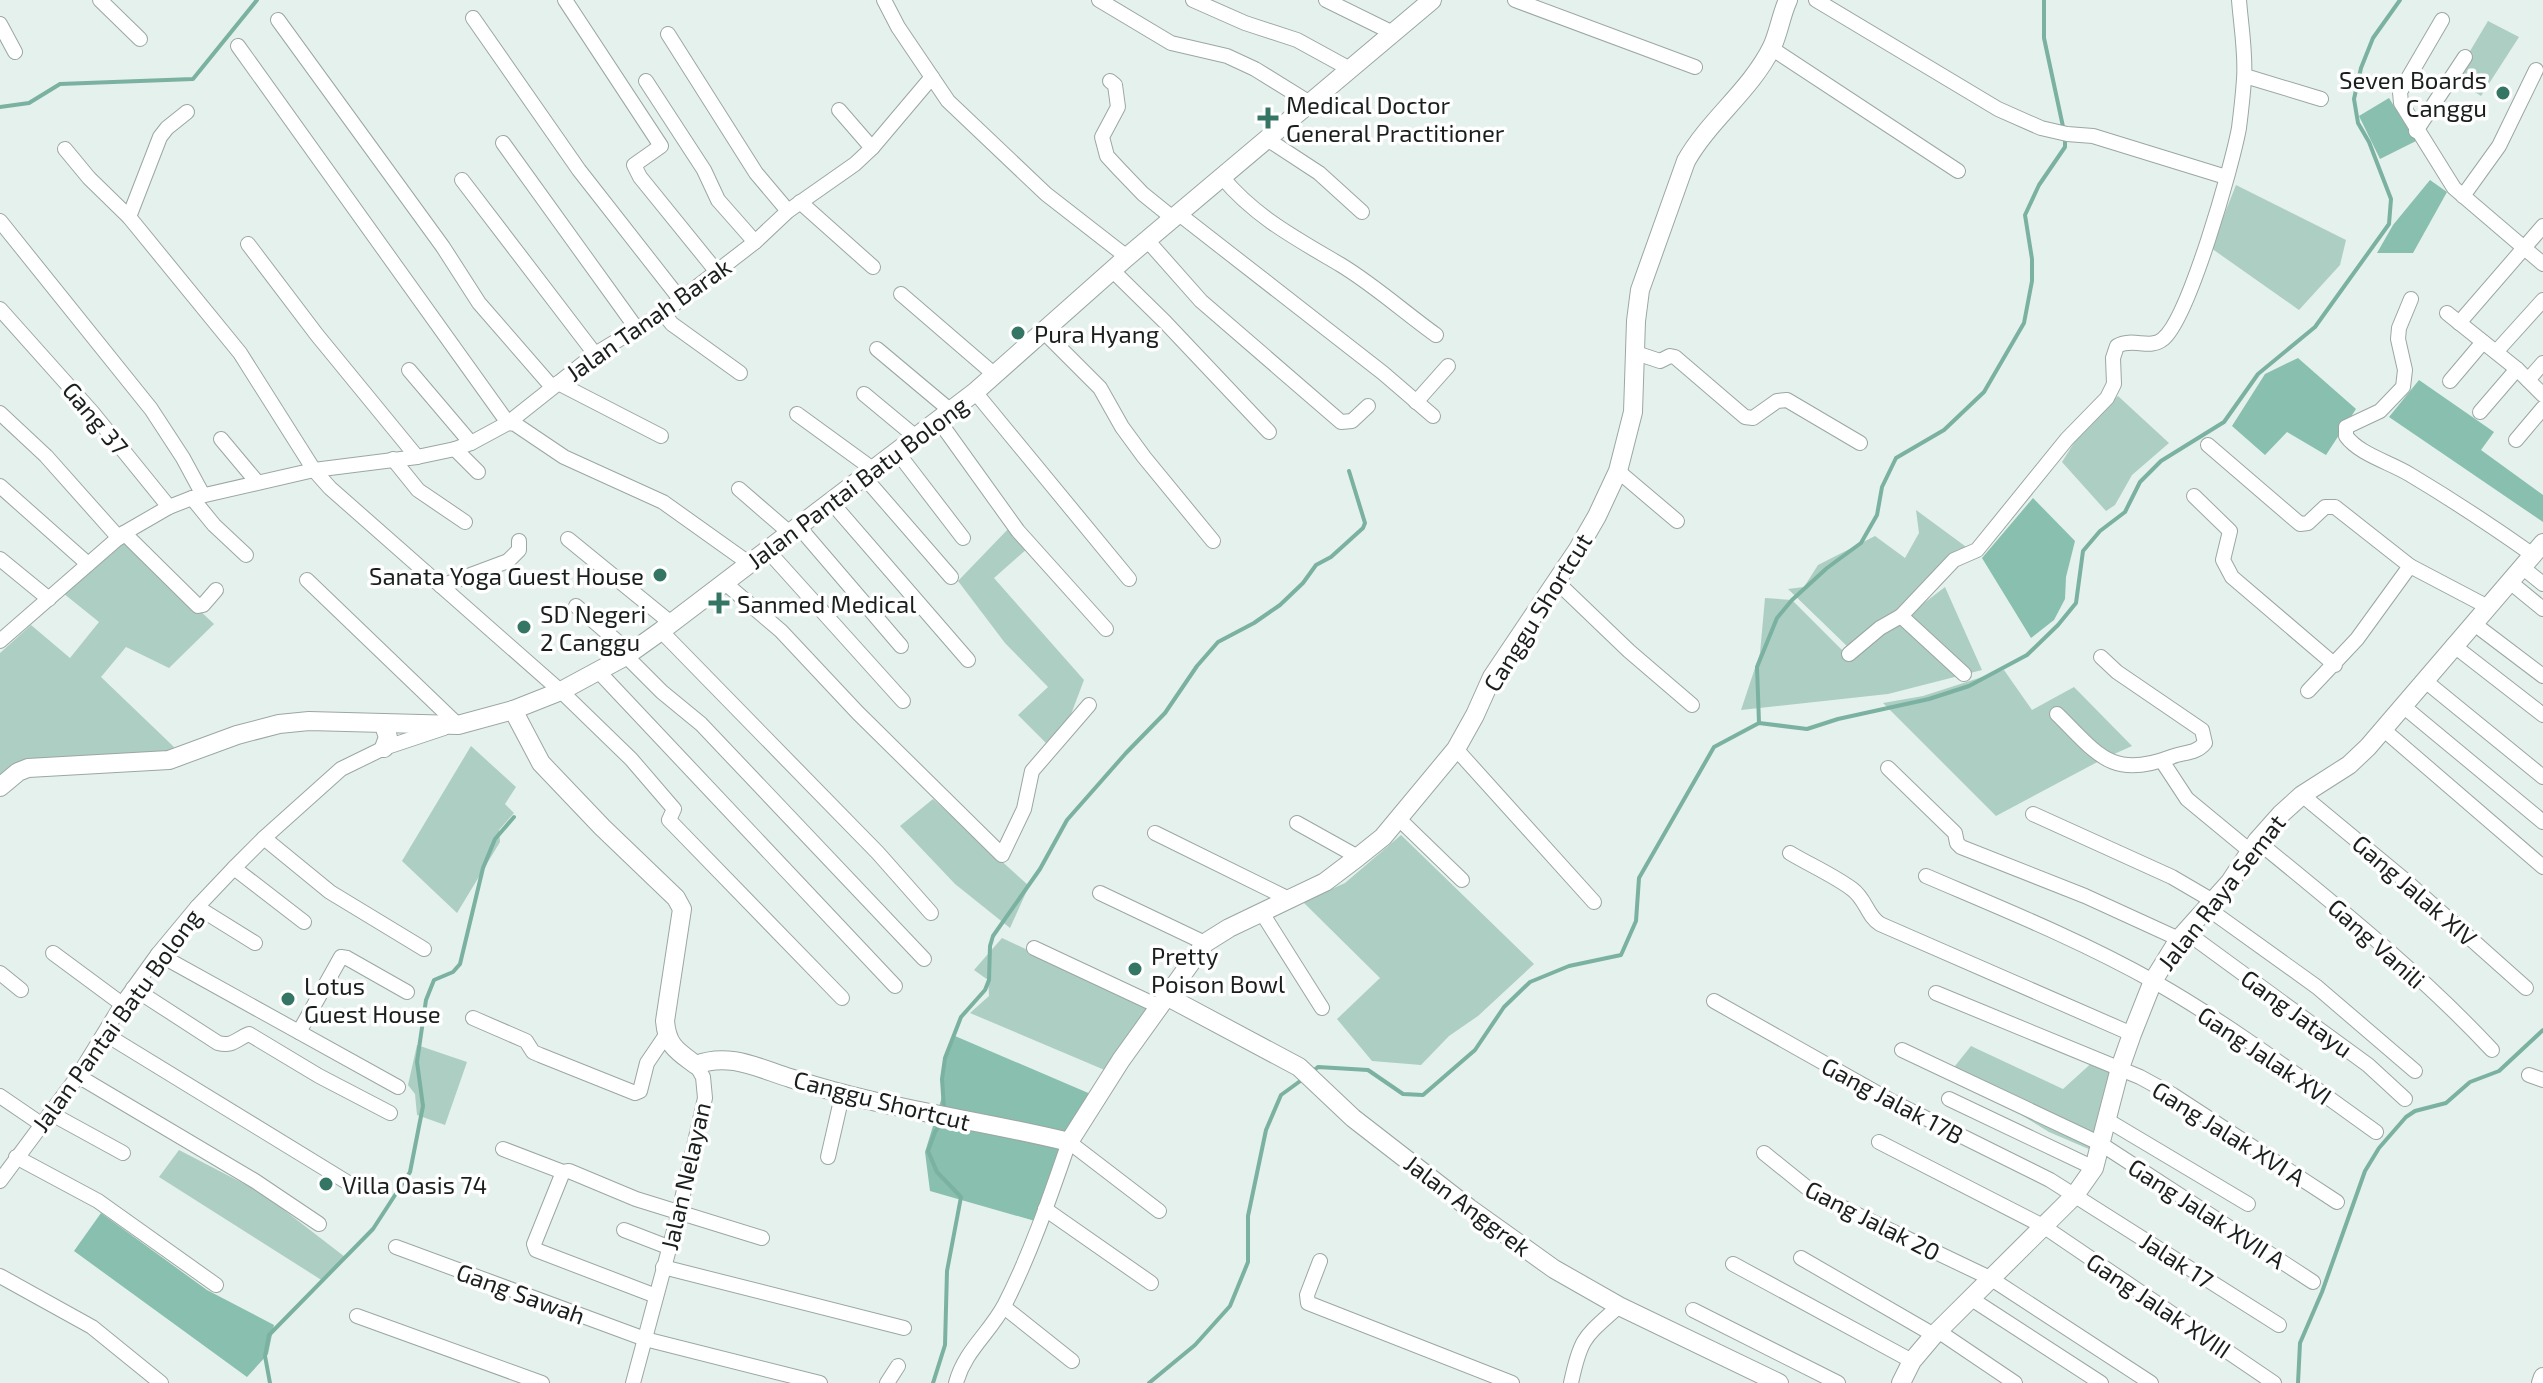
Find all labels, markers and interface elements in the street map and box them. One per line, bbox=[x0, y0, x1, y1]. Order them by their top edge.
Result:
place label: Seven Boards Canggu bbox=[2339, 65, 2487, 122]
marker: Seven Boards Canggu bbox=[2494, 84, 2512, 102]
place label: Medical Doctor General Practitioner bbox=[1286, 90, 1505, 147]
marker: Medical Doctor General Practitioner bbox=[1257, 107, 1279, 129]
street label: Jalan Tanah Barak bbox=[560, 251, 736, 387]
place label: Pura Hyang bbox=[1034, 319, 1159, 348]
marker: Pura Hyang bbox=[1009, 324, 1027, 342]
street label: Gang 37 bbox=[57, 376, 135, 460]
street label: Jalan Pantai Batu Bolong bbox=[741, 390, 973, 574]
street label: Canggu Shortcut bbox=[1477, 528, 1597, 696]
place label: Sanata Yoga Guest House bbox=[369, 561, 644, 590]
marker: Sanata Yoga Guest House bbox=[651, 566, 669, 584]
place label: Sanmed Medical bbox=[737, 589, 916, 618]
marker: Sanmed Medical bbox=[708, 592, 730, 614]
place label: SD Negeri 2 Canggu bbox=[540, 599, 646, 656]
marker: SD Negeri 2 Canggu bbox=[515, 618, 533, 636]
street label: Jalan Raya Semat bbox=[2151, 808, 2291, 976]
street label: Gang Jalak XIV bbox=[2347, 828, 2483, 952]
street label: Gang Vanili bbox=[2323, 892, 2431, 994]
street label: Jalan Pantai Batu Bolong bbox=[25, 903, 207, 1137]
place label: Pretty Poison Bowl bbox=[1151, 941, 1285, 998]
marker: Pretty Poison Bowl bbox=[1126, 960, 1144, 978]
street label: Gang Jatayu bbox=[2236, 963, 2358, 1063]
place label: Lotus Guest House bbox=[304, 971, 441, 1028]
marker: Lotus Guest House bbox=[279, 990, 297, 1008]
street label: Gang Jalak XVI bbox=[2193, 1000, 2337, 1110]
street label: Gang Jalak 17B bbox=[1817, 1051, 1969, 1149]
street label: Canggu Shortcut bbox=[791, 1064, 973, 1136]
street label: Gang Jalak XVI A bbox=[2147, 1074, 2311, 1192]
street label: Jalan Nelayan bbox=[654, 1099, 716, 1253]
street label: Jalan Anggrek bbox=[1399, 1148, 1537, 1262]
street label: Gang Jalak XVII A bbox=[2123, 1152, 2291, 1274]
place label: Villa Oasis 74 bbox=[342, 1170, 487, 1199]
street label: Gang Jalak 20 bbox=[1801, 1174, 1945, 1266]
marker: Villa Oasis 74 bbox=[317, 1175, 335, 1193]
street label: Jalak 17 bbox=[2135, 1226, 2219, 1294]
street label: Gang Jalak XVIII bbox=[2081, 1246, 2237, 1364]
street label: Gang Sawah bbox=[453, 1256, 589, 1330]

